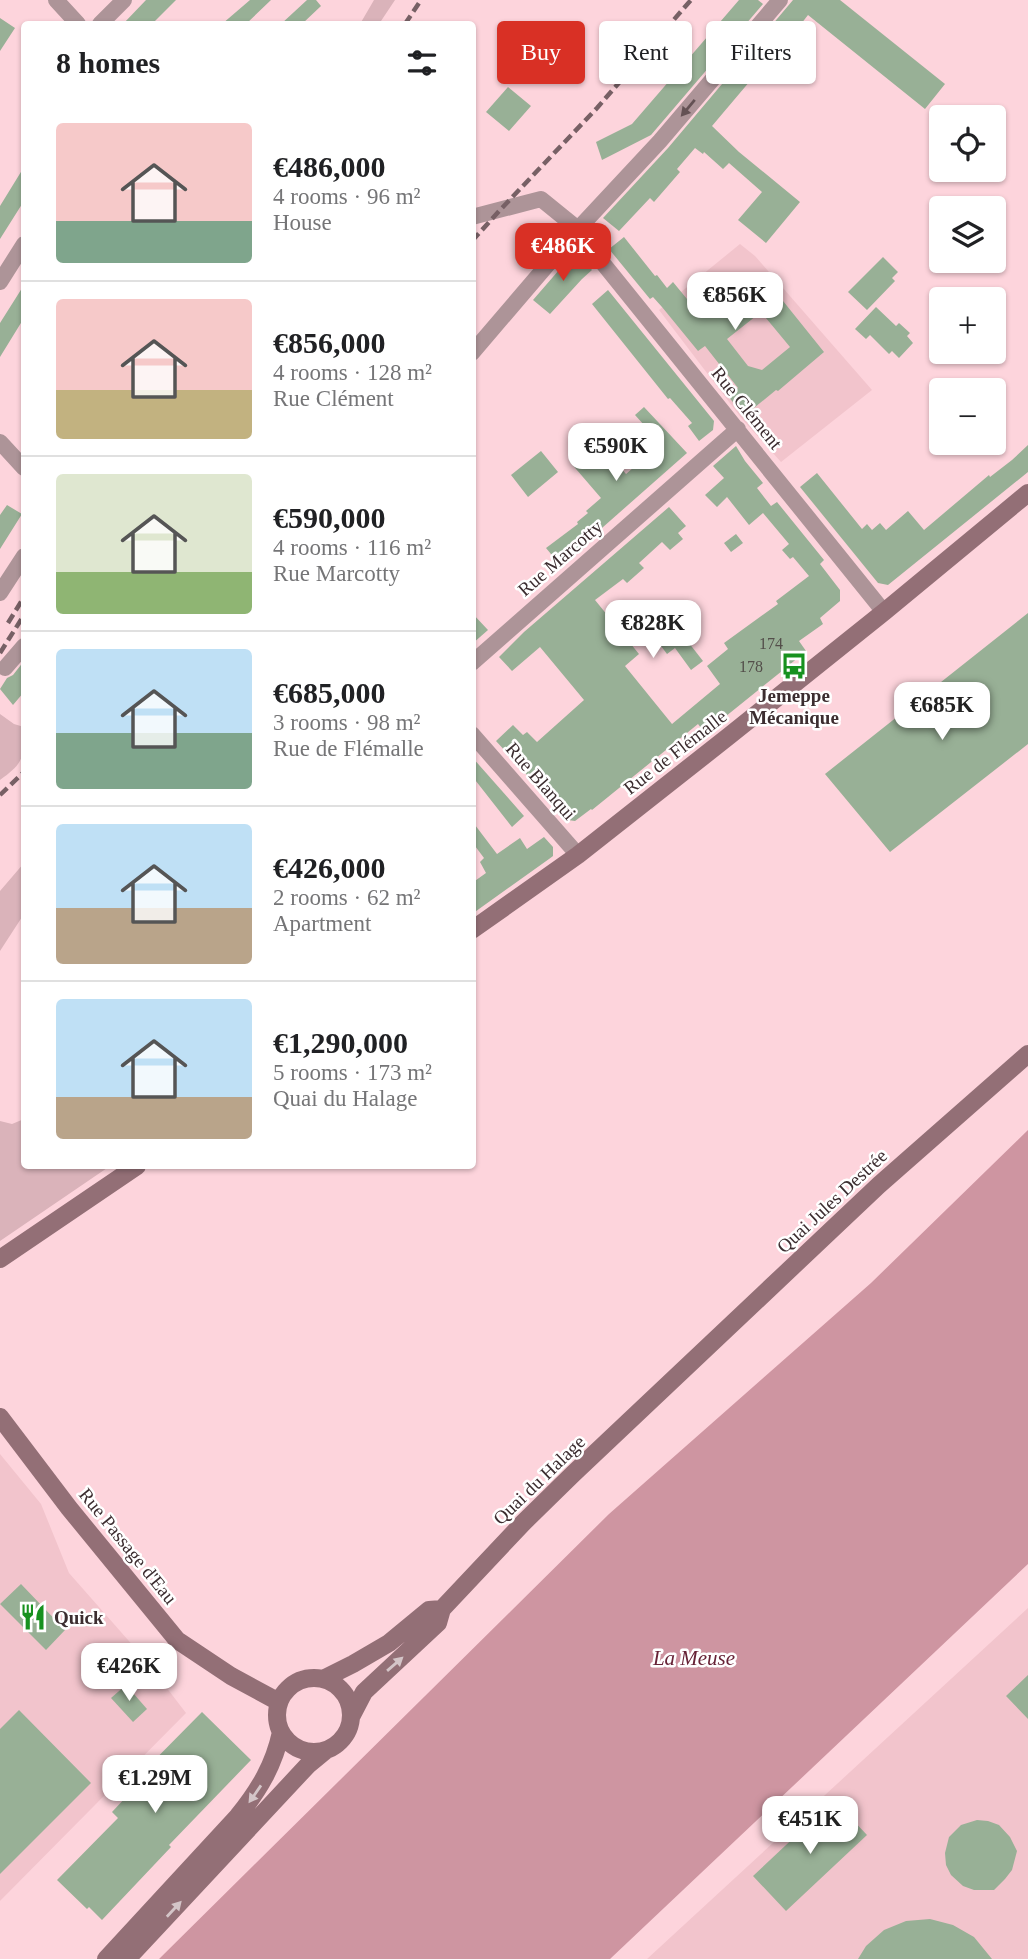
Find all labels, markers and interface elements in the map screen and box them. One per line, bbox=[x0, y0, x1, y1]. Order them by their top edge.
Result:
chip: Buy bbox=[497, 21, 585, 84]
chip: Rent bbox=[599, 21, 692, 84]
chip: Filters bbox=[706, 21, 816, 84]
icon: filters bbox=[403, 44, 441, 82]
text: 8 homes bbox=[56, 46, 160, 79]
one-way arrow bbox=[680, 99, 696, 117]
map controls bbox=[929, 105, 1006, 455]
button: locate bbox=[929, 105, 1006, 182]
text: €486,000 bbox=[273, 150, 386, 183]
icon: home bbox=[112, 151, 196, 235]
text: 4 rooms · 96 m² bbox=[273, 184, 420, 209]
button: layers bbox=[929, 196, 1006, 273]
text: House bbox=[273, 210, 332, 235]
pin: €486K bbox=[514, 224, 612, 283]
text: €486K bbox=[531, 233, 595, 258]
pin: €856K bbox=[686, 272, 784, 332]
text: €856K bbox=[703, 282, 767, 307]
button: + bbox=[929, 287, 1006, 364]
text: €856,000 bbox=[273, 326, 386, 359]
icon: home bbox=[112, 327, 196, 411]
text: 4 rooms · 128 m² bbox=[273, 360, 432, 385]
street label: Rue Clément bbox=[707, 363, 787, 454]
button: − bbox=[929, 378, 1006, 455]
text: Rue Clément bbox=[273, 386, 394, 411]
pin: €590K bbox=[567, 424, 665, 483]
text: €590K bbox=[584, 433, 648, 458]
text: €590,000 bbox=[273, 501, 386, 534]
icon: home bbox=[112, 502, 196, 586]
street label: Rue Marcotty bbox=[513, 515, 607, 600]
text: 4 rooms · 116 m² bbox=[273, 535, 431, 560]
text: Rue Marcotty bbox=[273, 561, 400, 586]
pin: €828K bbox=[604, 600, 702, 660]
text: €828K bbox=[621, 610, 685, 635]
house number: 174 bbox=[759, 635, 783, 652]
bus stop icon: Jemeppe Mécanique bbox=[779, 651, 809, 681]
house number: 178 bbox=[739, 658, 763, 675]
text: €685,000 bbox=[273, 676, 386, 709]
icon: home bbox=[112, 677, 196, 761]
pin: €685K bbox=[893, 682, 991, 742]
place label: Jemeppe Mécanique bbox=[749, 685, 839, 728]
text: €685K bbox=[910, 692, 974, 717]
street label: Rue de Flémalle bbox=[619, 705, 731, 799]
text: 3 rooms · 98 m² bbox=[273, 710, 420, 735]
text: Rue de Flémalle bbox=[273, 736, 424, 761]
street label: Rue Blanqui bbox=[502, 738, 580, 824]
text: €426,000 bbox=[273, 851, 386, 884]
icon: home bbox=[112, 852, 196, 936]
text: 2 rooms · 62 m² bbox=[273, 885, 420, 910]
text: Apartment bbox=[273, 911, 371, 936]
text: €1,290,000 bbox=[273, 1026, 408, 1059]
icon: home bbox=[112, 1027, 196, 1111]
text: 5 rooms · 173 m² bbox=[273, 1060, 432, 1085]
text: Quai du Halage bbox=[273, 1086, 417, 1111]
street label: Quai Jules Destrée bbox=[773, 1145, 891, 1257]
street label: Quai du Halage bbox=[489, 1431, 589, 1529]
street label: Rue Passage d'Eau bbox=[75, 1484, 181, 1608]
restaurant icon: Quick bbox=[18, 1602, 48, 1632]
place label: Quick bbox=[54, 1607, 104, 1628]
pin: €426K bbox=[80, 1644, 178, 1703]
water label: La Meuse bbox=[652, 1646, 735, 1670]
text: €426K bbox=[97, 1653, 161, 1678]
one-way arrow bbox=[387, 1657, 404, 1672]
pin: €1.29M bbox=[98, 1756, 212, 1815]
text: €1.29M bbox=[118, 1765, 192, 1790]
one-way arrow bbox=[248, 1784, 261, 1804]
pin: €451K bbox=[761, 1797, 859, 1856]
text: €451K bbox=[778, 1806, 842, 1831]
one-way arrow bbox=[165, 1901, 181, 1918]

